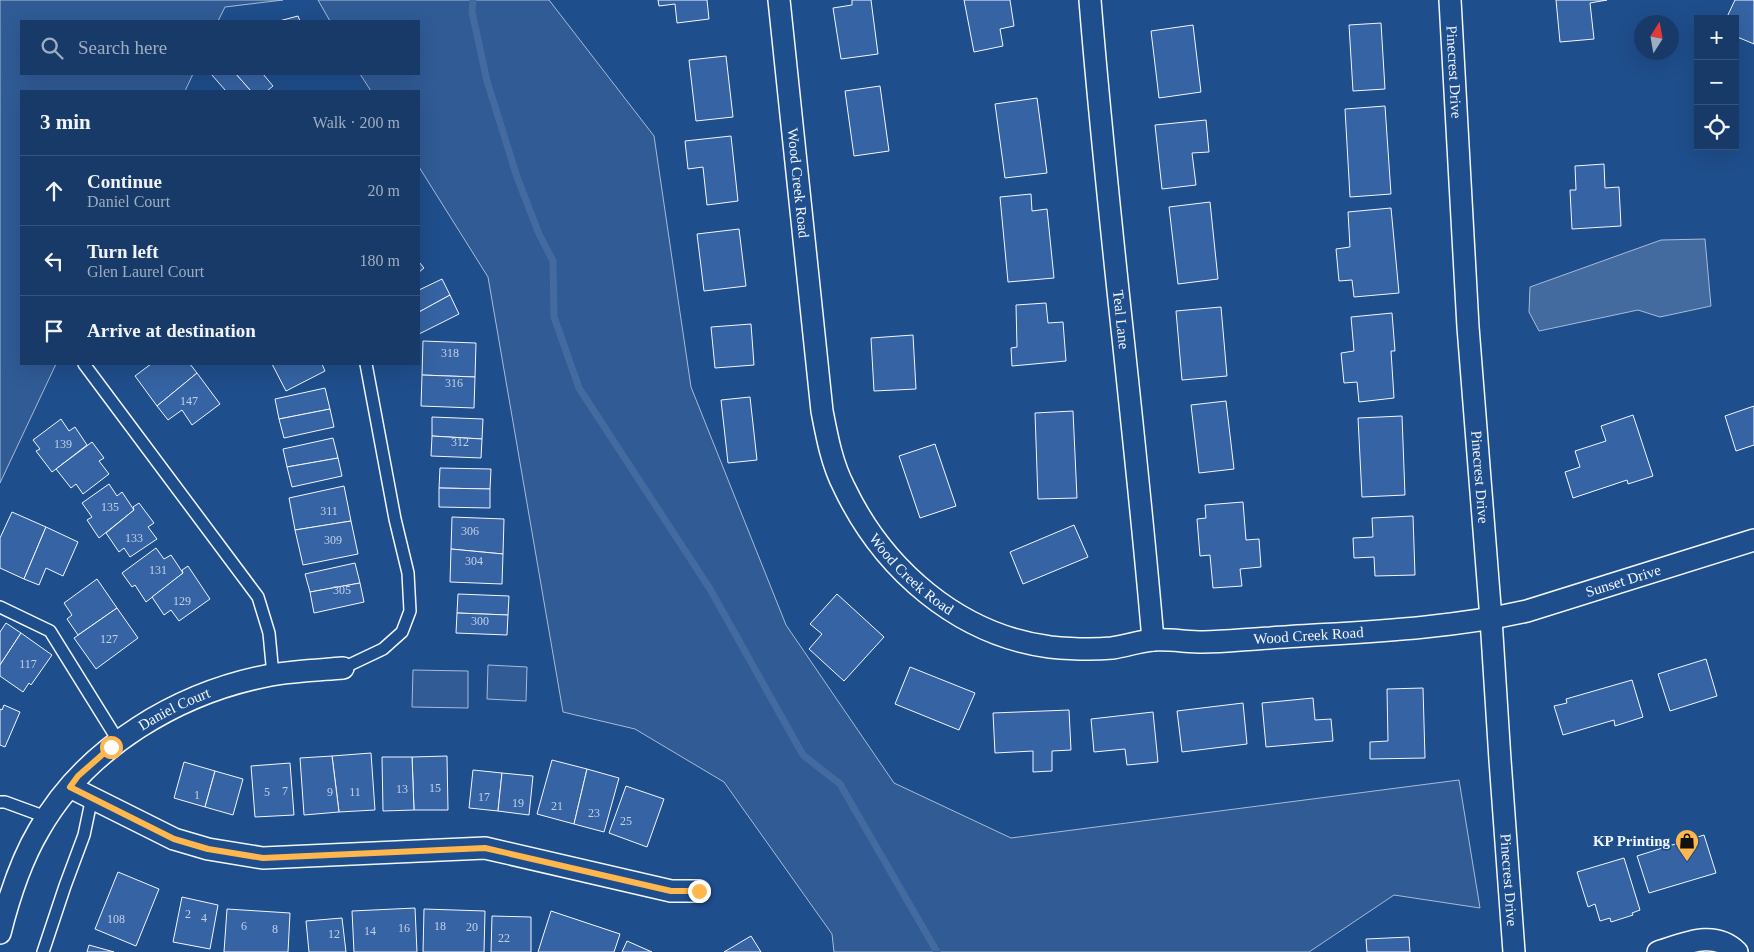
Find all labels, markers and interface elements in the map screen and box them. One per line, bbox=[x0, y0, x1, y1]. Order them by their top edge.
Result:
north arrow bbox=[1634, 15, 1679, 60]
map controls bbox=[1694, 15, 1739, 150]
button: + bbox=[1694, 15, 1739, 60]
search box bbox=[20, 20, 420, 75]
street label: Pinecrest Drive bbox=[1443, 25, 1465, 119]
icon: search bbox=[38, 34, 66, 62]
text: Search here bbox=[78, 37, 167, 58]
button: − bbox=[1694, 60, 1739, 105]
button: locate bbox=[1694, 105, 1739, 150]
text: 3 min bbox=[40, 110, 91, 134]
text: Walk · 200 m bbox=[313, 114, 400, 131]
street label: Wood Creek Road bbox=[784, 127, 812, 239]
text: Continue bbox=[87, 171, 162, 192]
icon: ahead bbox=[40, 177, 68, 205]
text: 20 m bbox=[368, 182, 400, 199]
text: Daniel Court bbox=[87, 193, 170, 210]
text: Turn left bbox=[87, 241, 159, 262]
icon: left bbox=[40, 247, 68, 275]
text: 180 m bbox=[360, 252, 400, 269]
text: Glen Laurel Court bbox=[87, 263, 204, 280]
street label: Teal Lane bbox=[1110, 289, 1132, 350]
icon: arrive bbox=[40, 317, 68, 345]
text: Arrive at destination bbox=[87, 320, 256, 341]
house number: 318 bbox=[441, 346, 459, 360]
house number: 316 bbox=[445, 376, 463, 390]
house number: 147 bbox=[180, 394, 198, 408]
street label: Pinecrest Drive bbox=[1468, 430, 1491, 524]
house number: 312 bbox=[451, 435, 469, 449]
house number: 139 bbox=[54, 437, 72, 451]
house number: 135 bbox=[101, 500, 119, 514]
house number: 311 bbox=[320, 504, 338, 518]
house number: 306 bbox=[461, 524, 479, 538]
house number: 133 bbox=[125, 531, 143, 545]
street label: Wood Creek Road bbox=[866, 531, 957, 618]
house number: 309 bbox=[324, 533, 342, 547]
house number: 304 bbox=[465, 554, 483, 568]
street label: Sunset Drive bbox=[1584, 562, 1663, 600]
house number: 131 bbox=[149, 563, 167, 577]
house number: 305 bbox=[333, 583, 351, 597]
house number: 129 bbox=[173, 594, 191, 608]
house number: 300 bbox=[471, 614, 489, 628]
street label: Wood Creek Road bbox=[1253, 624, 1365, 647]
house number: 127 bbox=[100, 632, 118, 646]
house number: 117 bbox=[19, 657, 37, 671]
street label: Daniel Court bbox=[135, 684, 213, 734]
route start bbox=[100, 736, 123, 759]
house number: 15 bbox=[429, 781, 441, 795]
house number: 13 bbox=[396, 782, 408, 796]
house number: 7 bbox=[282, 784, 288, 798]
house number: 5 bbox=[264, 785, 270, 799]
house number: 9 bbox=[327, 785, 333, 799]
house number: 11 bbox=[349, 785, 361, 799]
house number: 1 bbox=[194, 788, 200, 802]
house number: 17 bbox=[478, 790, 490, 804]
house number: 19 bbox=[512, 796, 524, 810]
house number: 21 bbox=[551, 799, 563, 813]
house number: 23 bbox=[588, 806, 600, 820]
house number: 25 bbox=[620, 814, 632, 828]
shop icon: KP Printing bbox=[1674, 828, 1700, 862]
street label: Pinecrest Drive bbox=[1497, 833, 1520, 927]
place label: KP Printing bbox=[1593, 833, 1670, 849]
route end bbox=[688, 880, 711, 903]
house number: 2 bbox=[185, 907, 191, 921]
house number: 4 bbox=[201, 911, 207, 925]
house number: 108 bbox=[107, 912, 125, 926]
house number: 6 bbox=[241, 919, 247, 933]
house number: 18 bbox=[434, 919, 446, 933]
house number: 20 bbox=[466, 920, 478, 934]
house number: 16 bbox=[398, 921, 410, 935]
house number: 8 bbox=[272, 922, 278, 936]
house number: 14 bbox=[364, 924, 376, 938]
house number: 12 bbox=[328, 927, 340, 941]
house number: 22 bbox=[498, 931, 510, 945]

